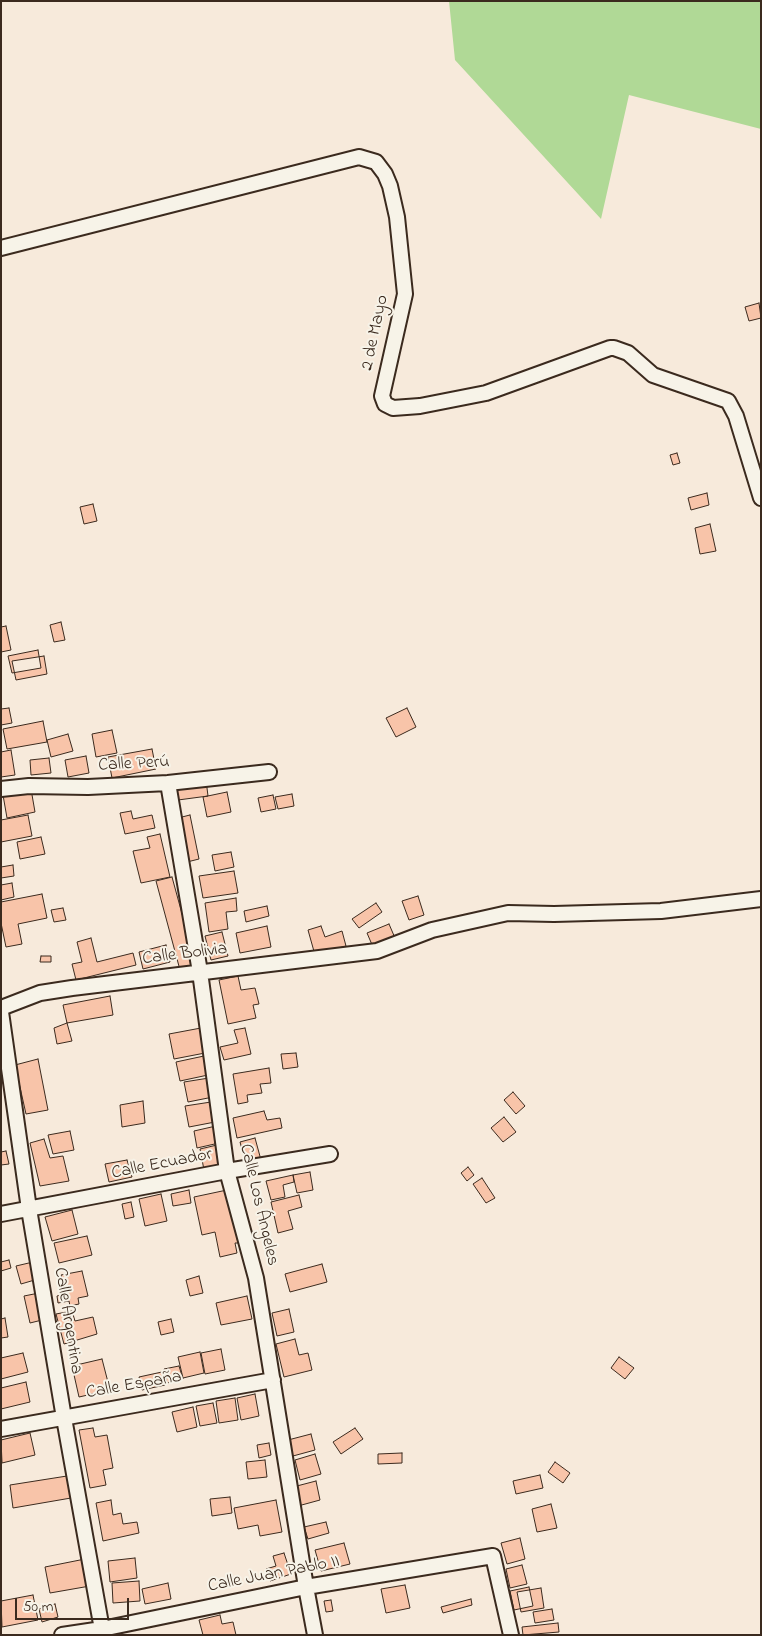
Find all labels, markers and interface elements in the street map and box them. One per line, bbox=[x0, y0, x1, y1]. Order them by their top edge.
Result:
street label: 2 de Mayo bbox=[357, 293, 395, 373]
street label: Calle Perú bbox=[98, 752, 170, 778]
street label: Calle Bolivia bbox=[141, 939, 229, 971]
street label: Calle Los Ángeles bbox=[233, 1142, 283, 1268]
street label: Calle Ecuador bbox=[110, 1145, 214, 1185]
street label: Calle Argentina bbox=[48, 1266, 86, 1376]
street label: Calle España bbox=[85, 1367, 183, 1405]
street label: Calle Juan Pablo II bbox=[206, 1552, 342, 1598]
scale bar bbox=[18, 1588, 131, 1620]
text: 50 m bbox=[23, 1596, 53, 1618]

